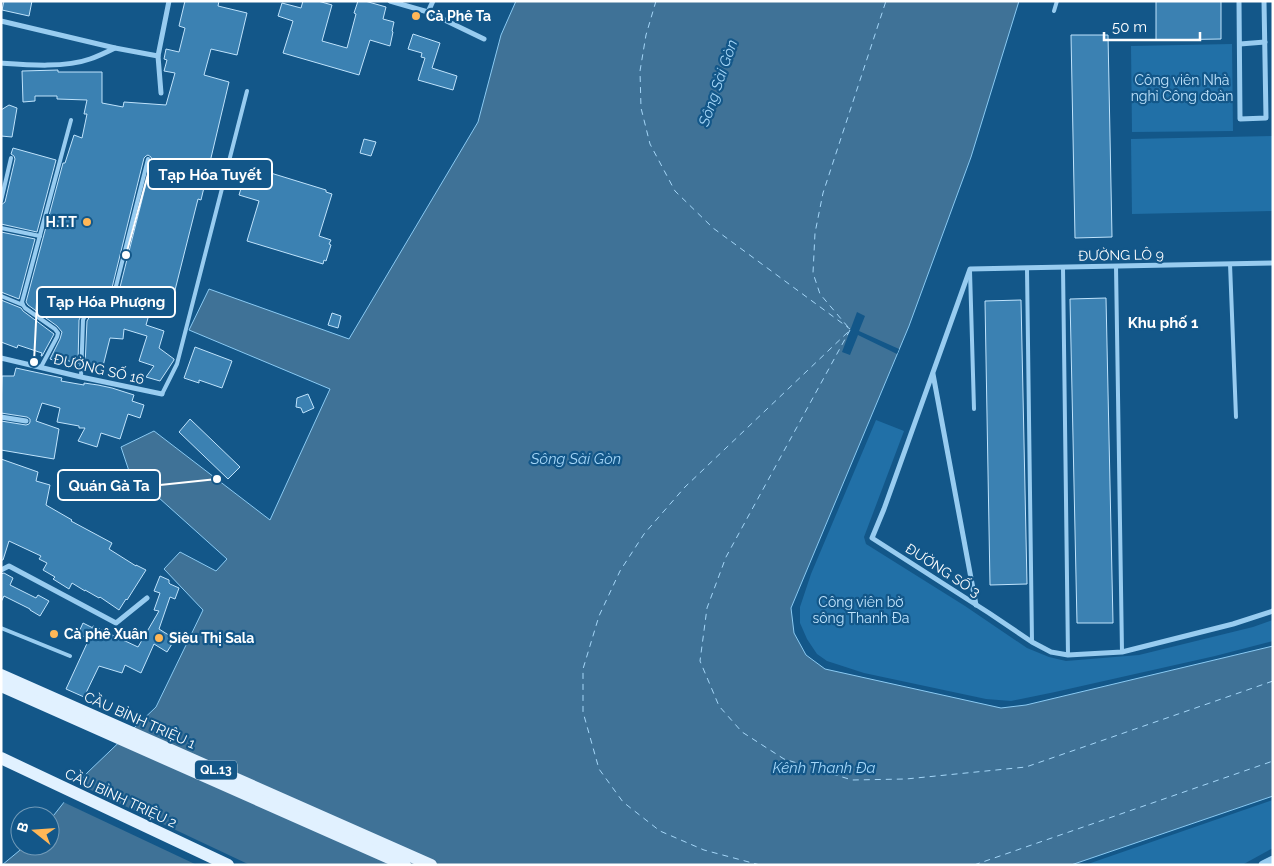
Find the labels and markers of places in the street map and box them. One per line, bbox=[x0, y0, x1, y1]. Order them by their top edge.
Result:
place label: Cà Phê Ta bbox=[426, 8, 491, 24]
marker: Cà Phê Ta bbox=[410, 10, 422, 22]
callout: Tạp Hóa Tuyết bbox=[148, 159, 272, 189]
place label: H.T.T bbox=[46, 214, 77, 230]
marker: H.T.T bbox=[81, 216, 93, 228]
callout: Tạp Hóa Phượng bbox=[37, 287, 175, 317]
callout: Quán Gà Ta bbox=[58, 470, 160, 500]
place label: Cà phê Xuân bbox=[64, 626, 148, 642]
marker: Cà phê Xuân bbox=[48, 628, 60, 640]
place label: Siêu Thị Sala bbox=[169, 630, 254, 646]
marker: Siêu Thị Sala bbox=[153, 632, 165, 644]

